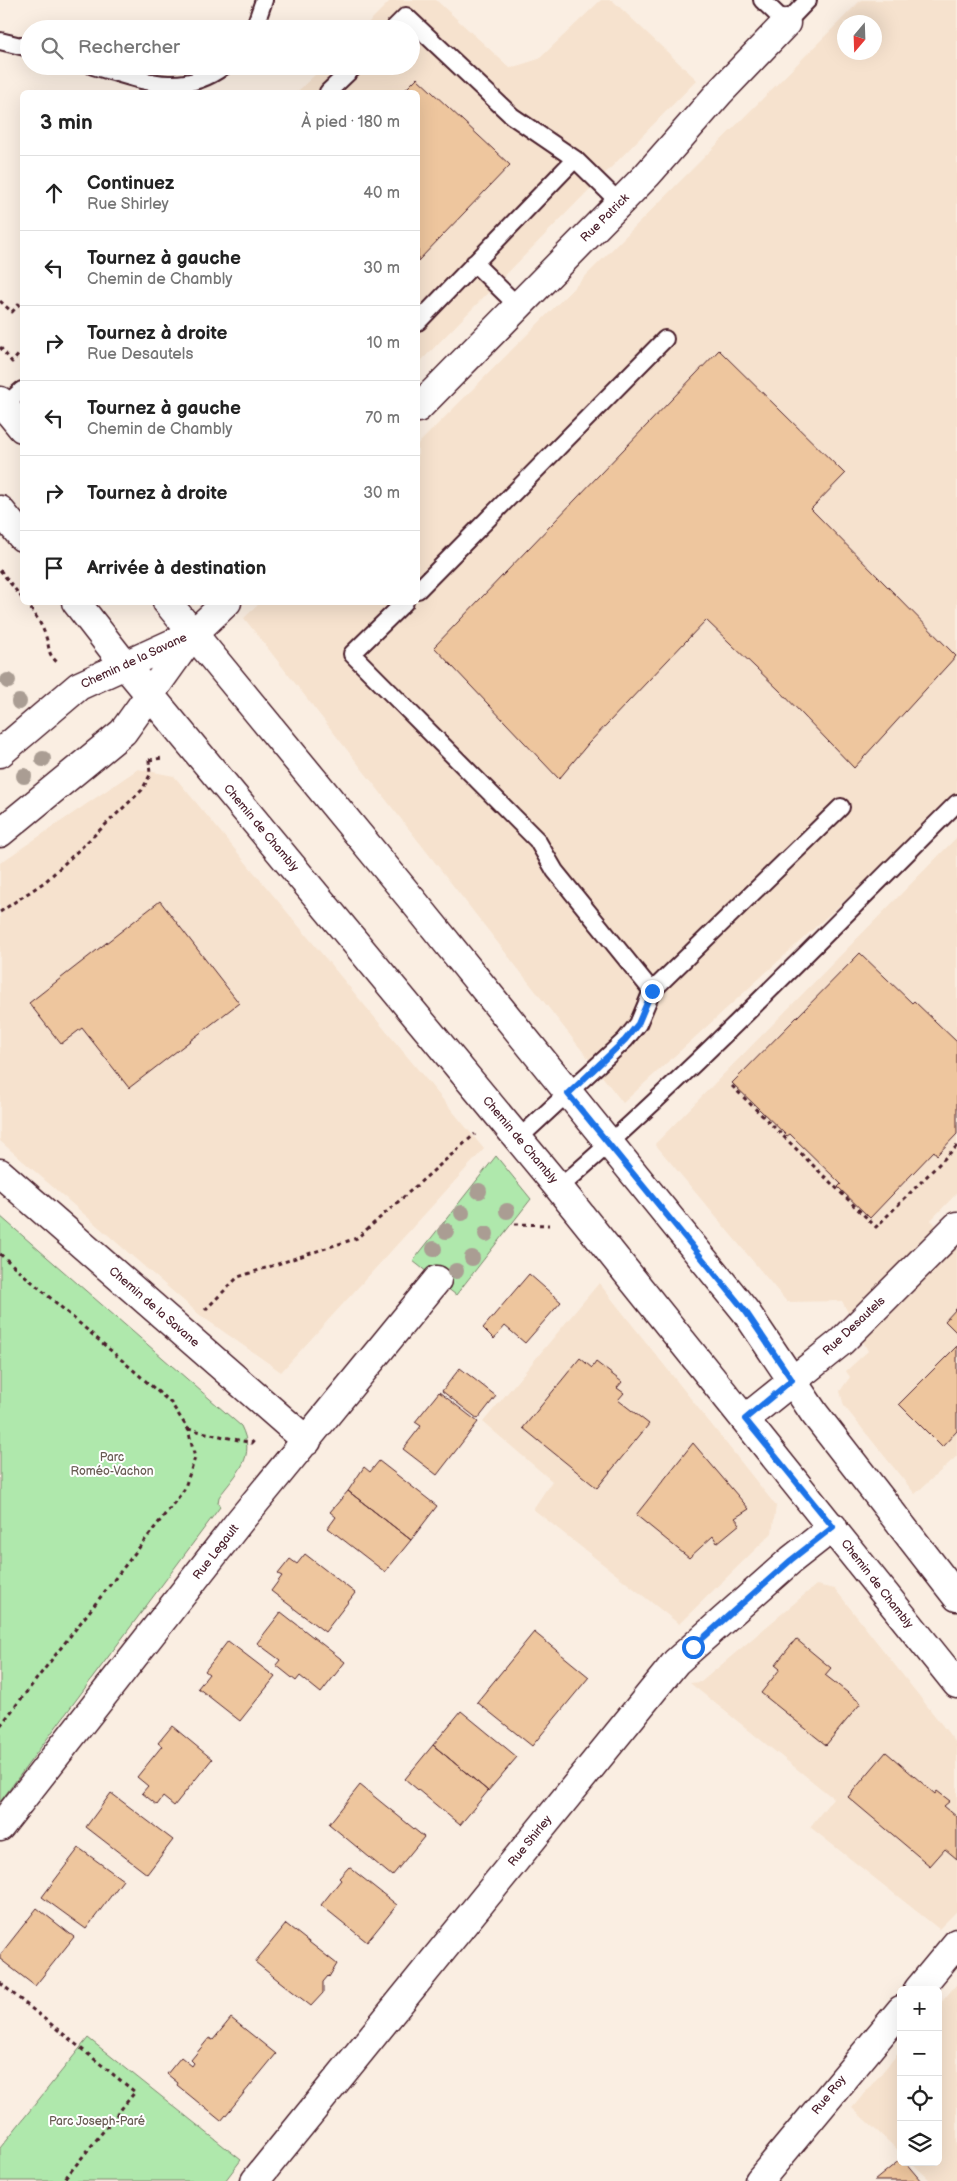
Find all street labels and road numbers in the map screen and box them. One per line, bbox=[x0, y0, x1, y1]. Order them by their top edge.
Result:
street label: Rue Patrick bbox=[578, 191, 632, 245]
street label: Chemin de la Savane bbox=[79, 630, 189, 692]
street label: Chemin de Chambly bbox=[220, 781, 302, 875]
street label: Chemin de Chambly bbox=[479, 1093, 561, 1187]
street label: Chemin de la Savane bbox=[106, 1264, 202, 1350]
street label: Rue Desautels bbox=[820, 1293, 888, 1359]
street label: Rue Legault bbox=[190, 1521, 242, 1583]
street label: Chemin de Chambly bbox=[838, 1536, 917, 1632]
street label: Rue Shirley bbox=[505, 1812, 556, 1870]
street label: Rue Roy bbox=[809, 2072, 850, 2118]

